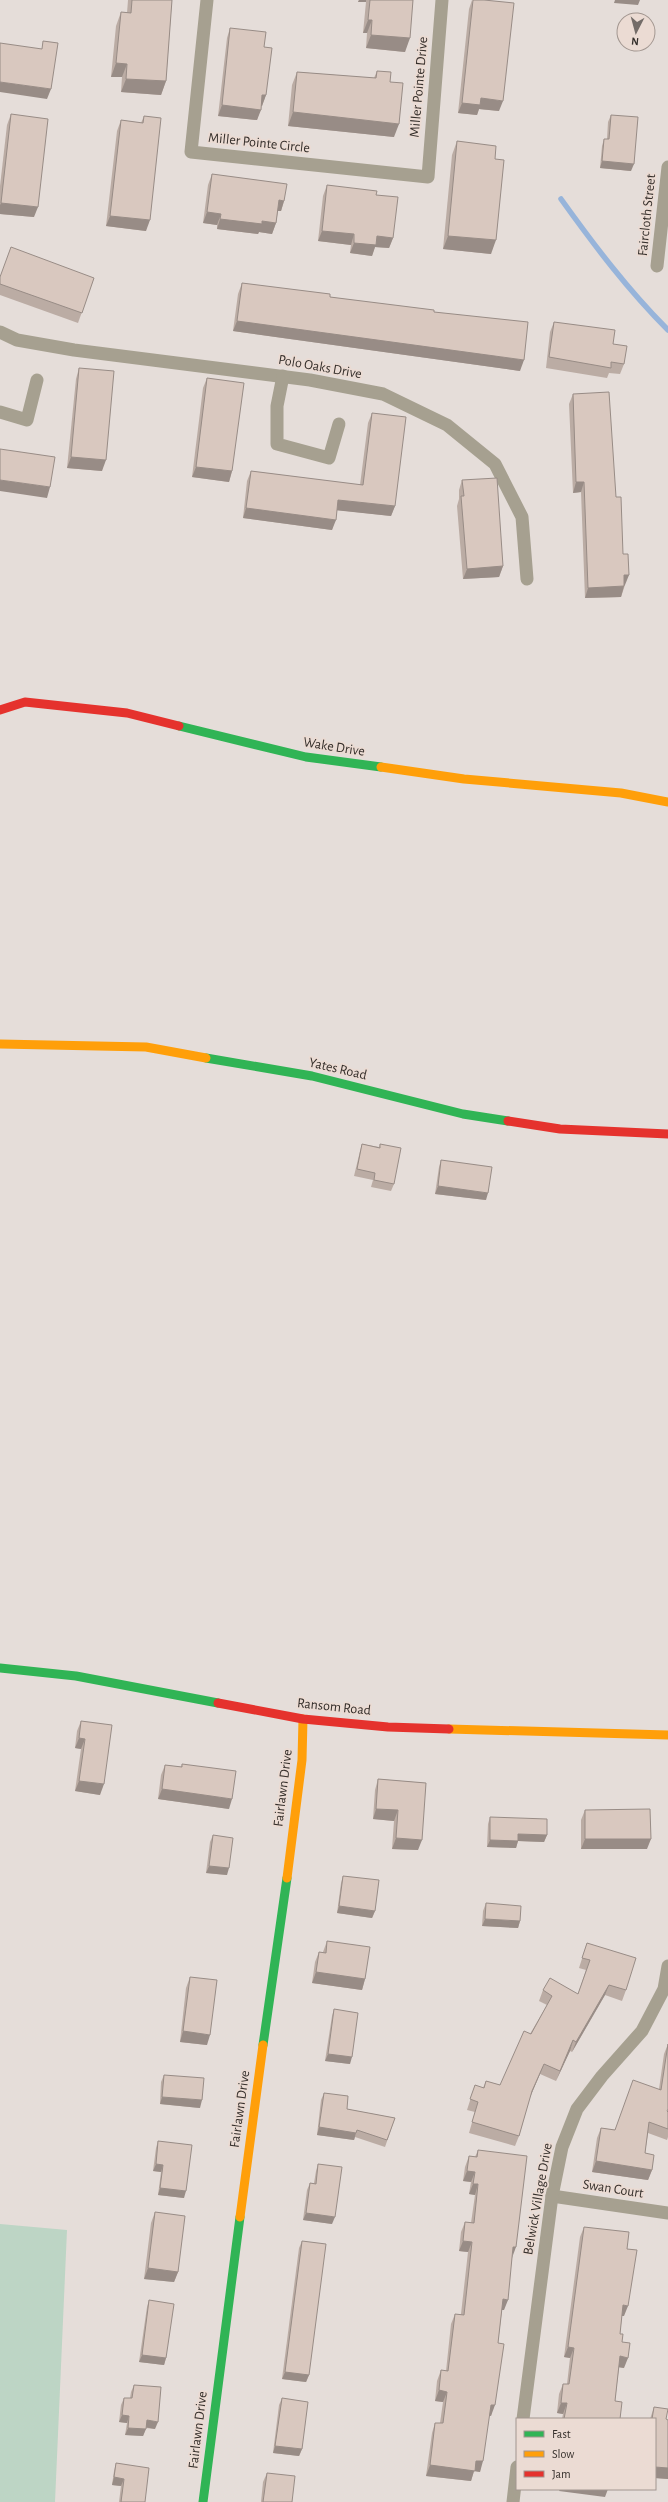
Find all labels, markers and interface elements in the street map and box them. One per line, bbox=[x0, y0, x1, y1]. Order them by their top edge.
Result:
north arrow bbox=[616, 12, 656, 52]
street label: Miller Pointe Drive bbox=[408, 36, 430, 138]
text: N bbox=[631, 36, 639, 47]
street label: Miller Pointe Circle bbox=[207, 131, 311, 155]
street label: Faircloth Street bbox=[636, 173, 658, 257]
street label: Polo Oaks Drive bbox=[277, 353, 363, 381]
street label: Wake Drive bbox=[302, 735, 366, 759]
street label: Yates Road bbox=[308, 1056, 368, 1082]
street label: Ransom Road bbox=[296, 1696, 372, 1718]
street label: Fairlawn Drive bbox=[271, 1748, 295, 1828]
street label: Fairlawn Drive bbox=[228, 2069, 252, 2149]
street label: Belwick Village Drive bbox=[521, 2142, 555, 2256]
street label: Swan Court bbox=[582, 2177, 645, 2201]
street label: Fairlawn Drive bbox=[186, 2390, 210, 2470]
legend bbox=[516, 2418, 656, 2490]
text: Fast bbox=[552, 2428, 571, 2440]
text: Slow bbox=[552, 2448, 574, 2460]
text: Jam bbox=[552, 2468, 571, 2480]

